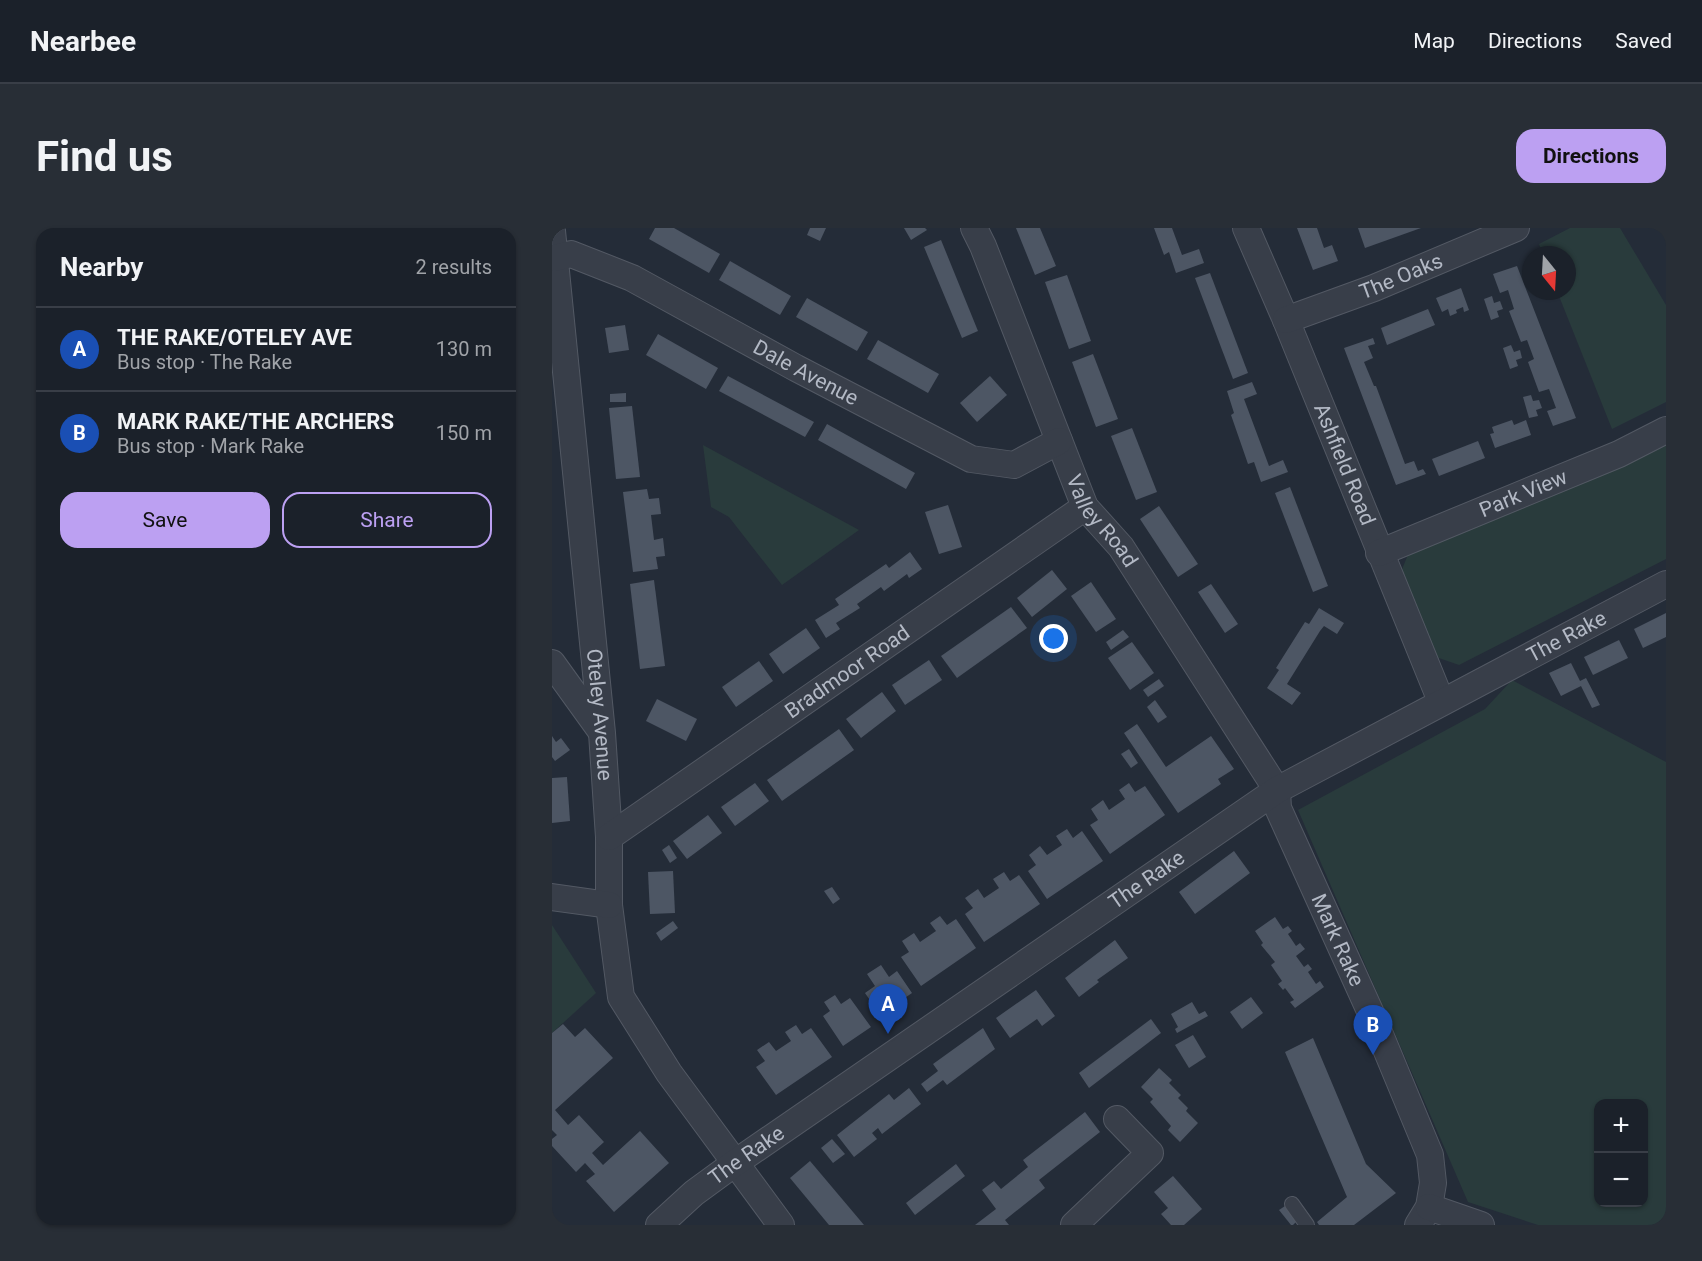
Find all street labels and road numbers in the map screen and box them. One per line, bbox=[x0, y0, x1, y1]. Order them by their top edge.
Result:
street label: The Oaks bbox=[1356, 248, 1446, 304]
street label: Dale Avenue bbox=[749, 335, 862, 410]
street label: Ashfield Road bbox=[1309, 400, 1380, 529]
street label: Park View bbox=[1476, 465, 1571, 522]
street label: Valley Road bbox=[1062, 471, 1143, 571]
street label: The Rake bbox=[1523, 606, 1611, 667]
street label: Bradmoor Road bbox=[780, 620, 914, 723]
street label: Oteley Avenue bbox=[582, 648, 617, 781]
street label: The Rake bbox=[1104, 845, 1189, 914]
street label: Mark Rake bbox=[1307, 890, 1369, 990]
street label: The Rake bbox=[704, 1121, 789, 1190]

